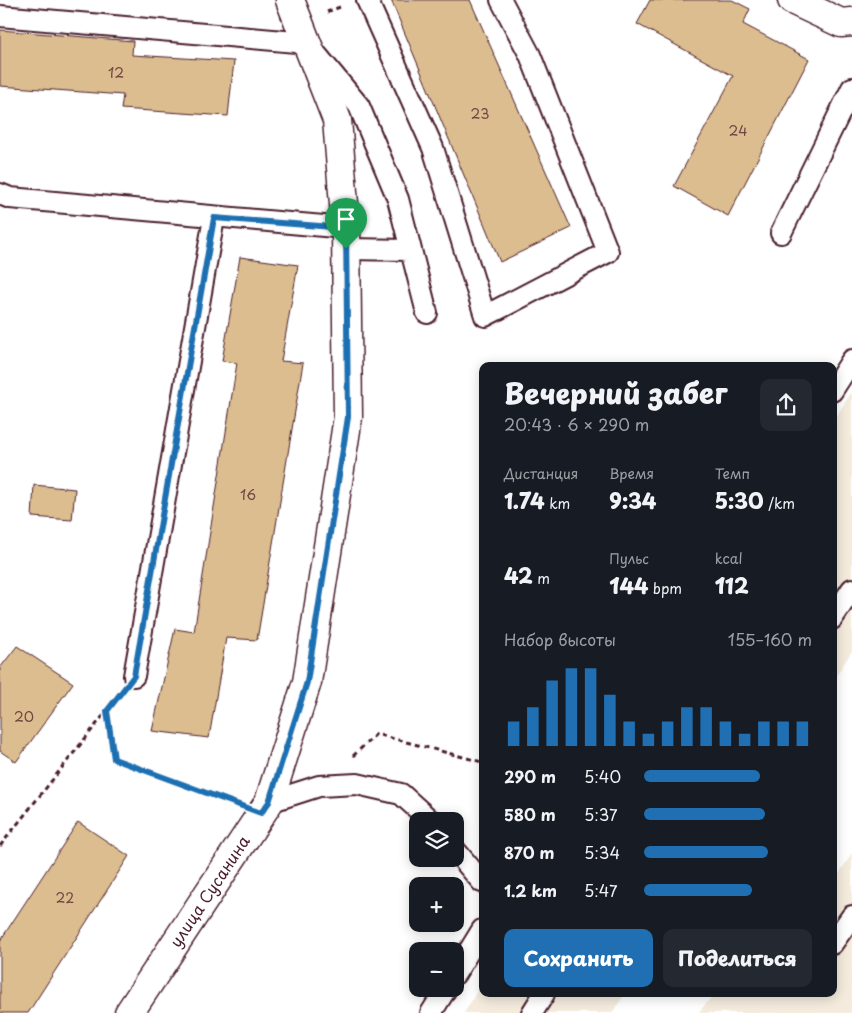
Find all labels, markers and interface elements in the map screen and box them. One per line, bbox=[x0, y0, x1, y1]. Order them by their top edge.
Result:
house number: 12 bbox=[108, 62, 124, 83]
house number: 23 bbox=[471, 103, 489, 124]
house number: 24 bbox=[729, 120, 747, 141]
pin bbox=[325, 198, 367, 249]
icon: arrive bbox=[332, 205, 360, 233]
text: Вечерний забег bbox=[504, 371, 727, 414]
button: share bbox=[760, 379, 812, 431]
text: 20:43 · 6 × 290 m bbox=[504, 412, 649, 436]
text: Дистанция bbox=[504, 463, 578, 484]
text: Время bbox=[609, 463, 654, 484]
text: Темп bbox=[715, 463, 750, 484]
house number: 16 bbox=[240, 484, 256, 505]
text: 1.74 bbox=[504, 484, 545, 516]
text: 9:34 bbox=[609, 484, 656, 516]
text: 5:30 bbox=[715, 484, 764, 516]
text: km bbox=[545, 493, 570, 514]
text: /km bbox=[764, 493, 795, 514]
text: Пульс bbox=[609, 548, 649, 569]
text: kcal bbox=[715, 548, 743, 569]
text: 42 bbox=[504, 559, 533, 591]
text: m bbox=[533, 568, 550, 589]
text: 144 bbox=[609, 569, 649, 601]
text: 112 bbox=[715, 569, 749, 601]
text: bpm bbox=[649, 578, 682, 599]
text: Набор высоты bbox=[504, 627, 616, 651]
text: 155–160 m bbox=[728, 627, 812, 651]
house number: 20 bbox=[14, 706, 34, 727]
text: 290 m bbox=[504, 764, 556, 788]
text: 5:40 bbox=[584, 764, 621, 788]
text: 580 m bbox=[504, 802, 556, 826]
text: 5:37 bbox=[584, 802, 618, 826]
map controls bbox=[409, 812, 464, 997]
button: layers bbox=[409, 812, 464, 867]
street label: улица Сусанина bbox=[163, 830, 255, 951]
text: 870 m bbox=[504, 840, 554, 864]
text: 5:34 bbox=[584, 840, 620, 864]
button: + bbox=[409, 877, 464, 932]
text: 1.2 km bbox=[504, 878, 557, 902]
text: 5:47 bbox=[584, 878, 618, 902]
house number: 22 bbox=[56, 887, 74, 908]
button: Сохранить bbox=[504, 929, 653, 987]
button: Поделиться bbox=[663, 929, 812, 987]
button: − bbox=[409, 942, 464, 997]

